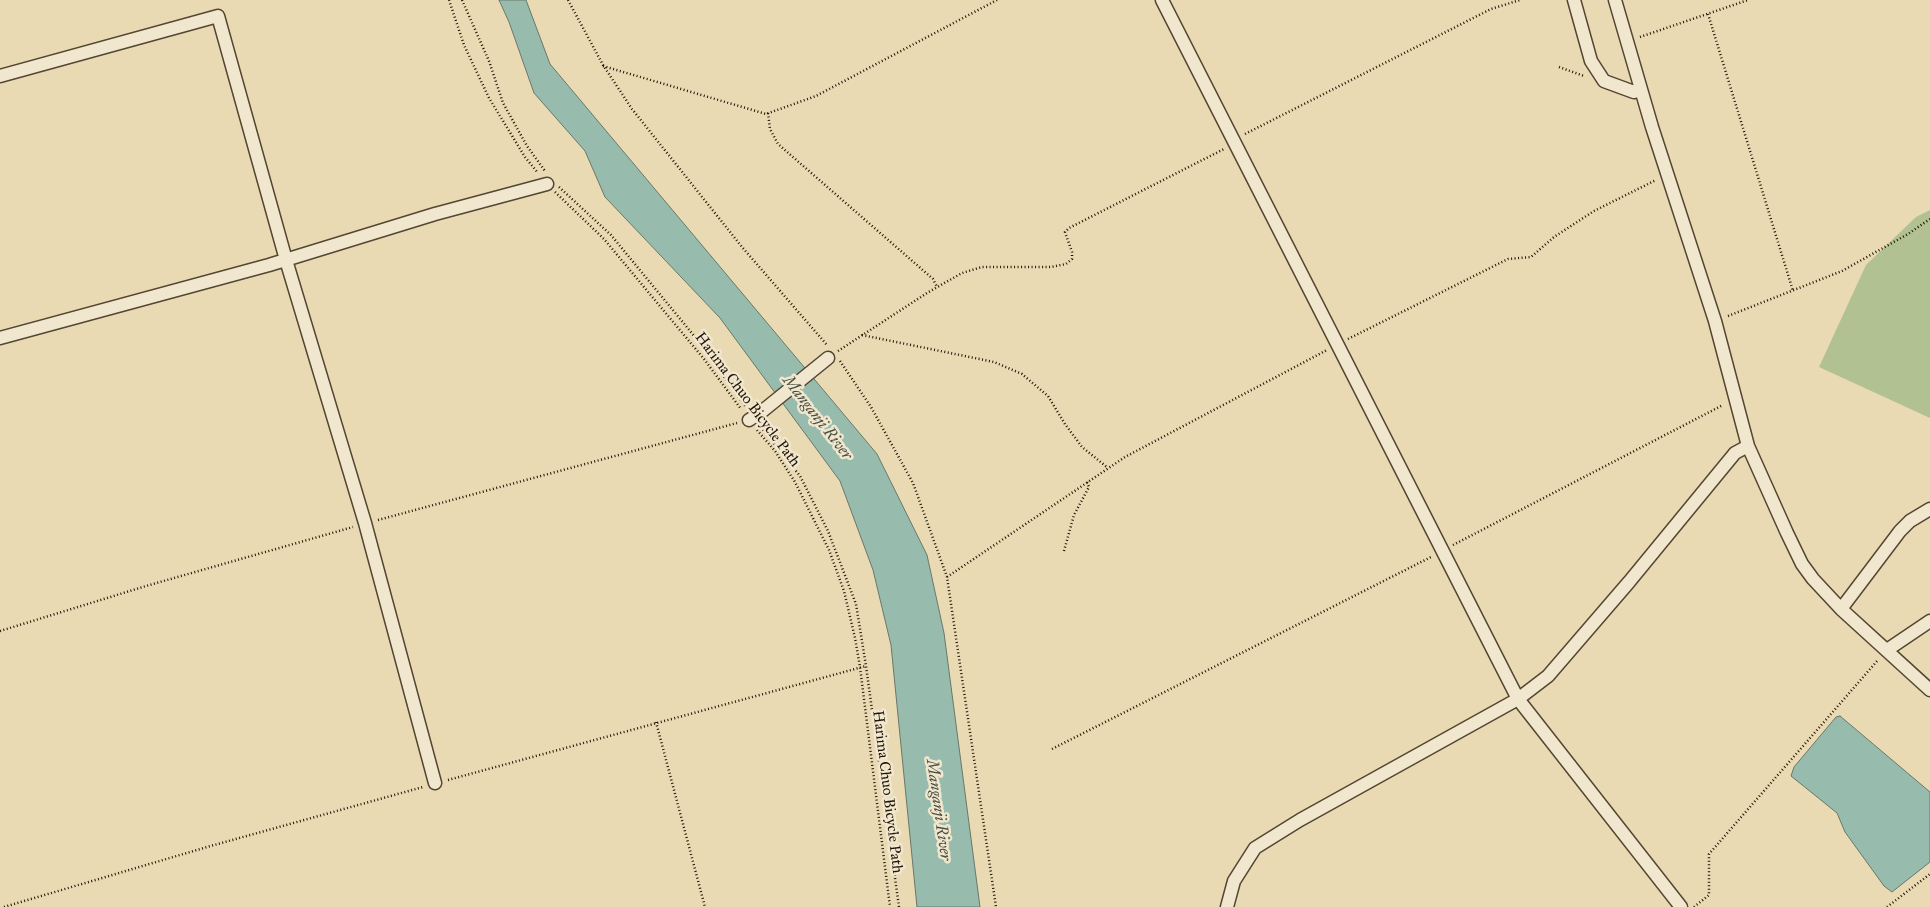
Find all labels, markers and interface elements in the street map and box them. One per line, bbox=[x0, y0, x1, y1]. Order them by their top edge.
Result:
street label: Harima Chuo Bicycle Path bbox=[690, 329, 804, 471]
water label: Manganji River bbox=[778, 372, 856, 464]
street label: Harima Chuo Bicycle Path bbox=[868, 710, 906, 874]
water label: Manganji River bbox=[921, 758, 955, 862]

